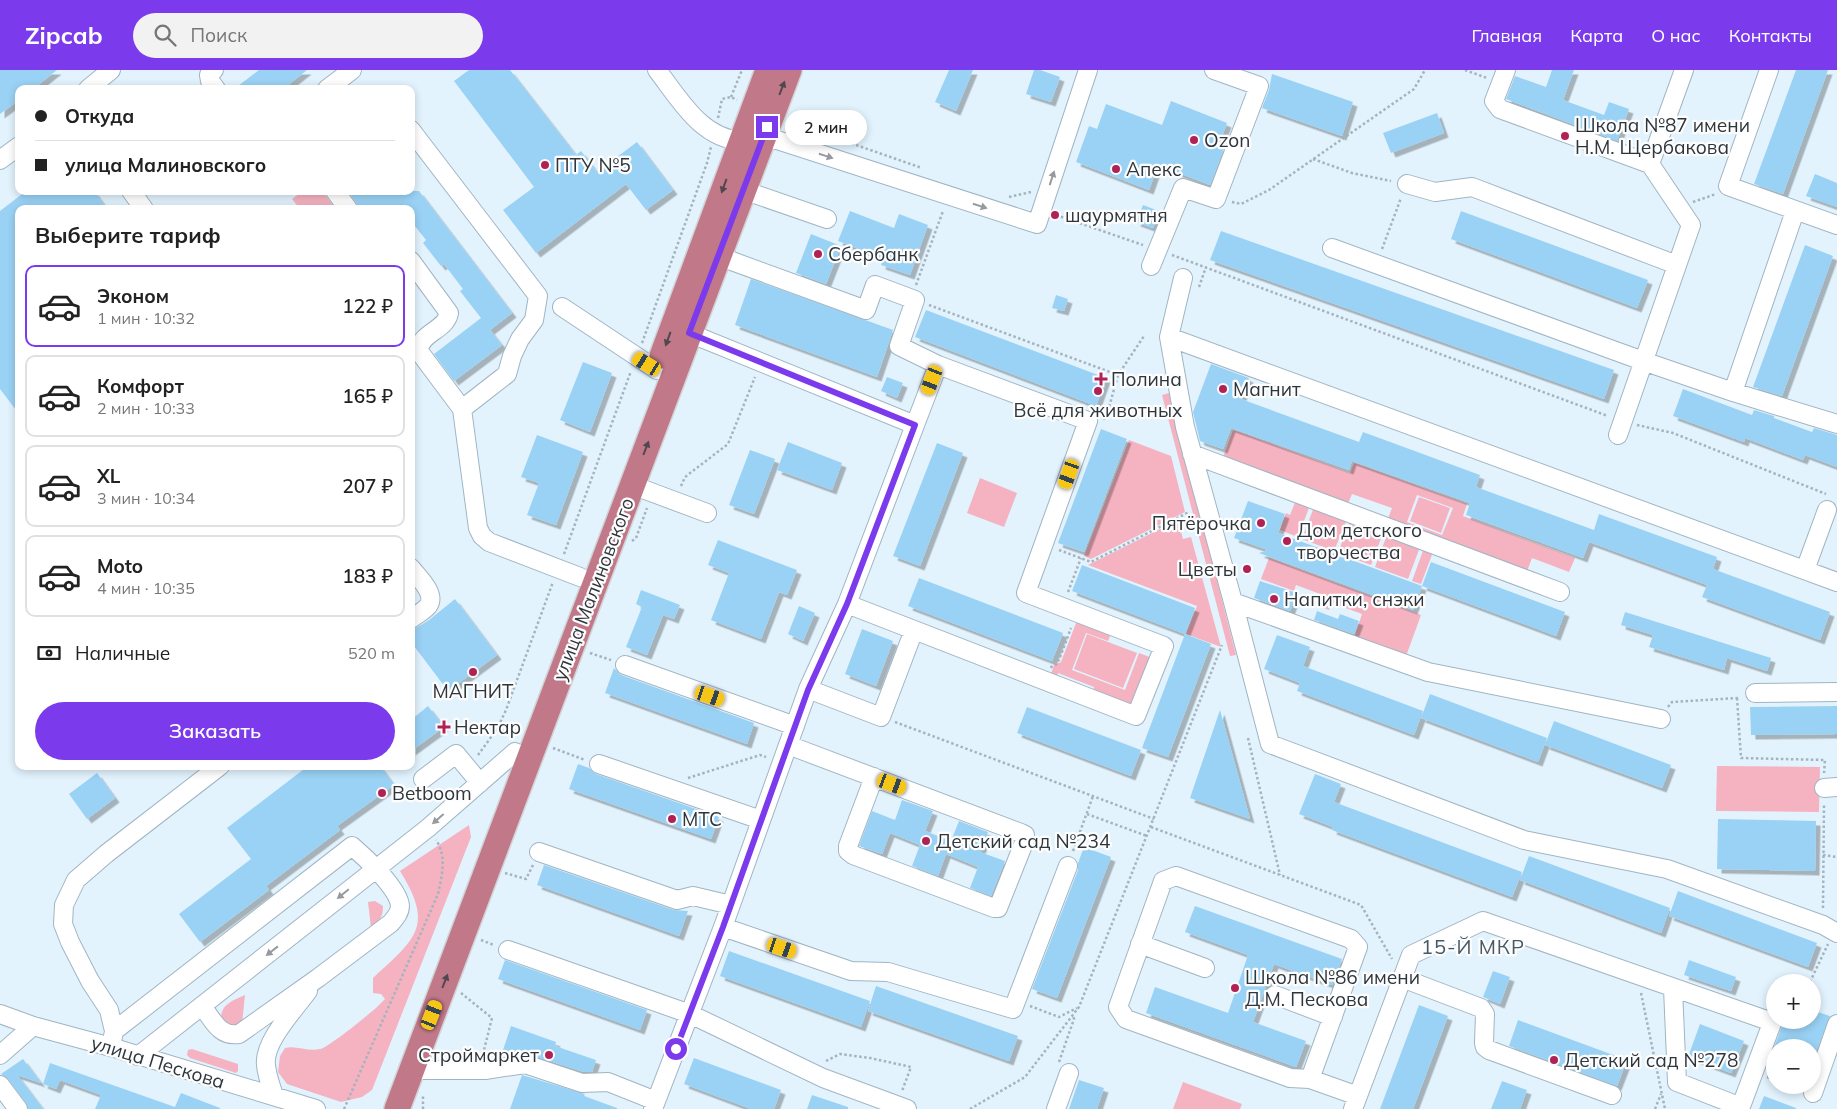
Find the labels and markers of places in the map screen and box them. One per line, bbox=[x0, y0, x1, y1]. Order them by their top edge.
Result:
place label: Школа №87 имени Н.М. Щербакова bbox=[1575, 113, 1750, 159]
place label: Ozon bbox=[1204, 128, 1250, 152]
marker: Школа №87 имени Н.М. Щербакова bbox=[1559, 130, 1571, 142]
marker: Ozon bbox=[1188, 134, 1200, 146]
place label: ПТУ №5 bbox=[555, 153, 631, 177]
place label: Апекс bbox=[1126, 157, 1182, 181]
marker: ПТУ №5 bbox=[539, 159, 551, 171]
marker: Апекс bbox=[1110, 163, 1122, 175]
place label: шаурмятня bbox=[1065, 203, 1168, 227]
marker: шаурмятня bbox=[1049, 209, 1061, 221]
place label: Сбербанк bbox=[828, 242, 919, 266]
marker: Сбербанк bbox=[812, 248, 824, 260]
place label: Полина bbox=[1111, 367, 1182, 391]
marker: Полина bbox=[1095, 373, 1107, 385]
place label: Магнит bbox=[1233, 377, 1301, 401]
marker: Магнит bbox=[1217, 383, 1229, 395]
marker: Всё для животных bbox=[1092, 385, 1104, 397]
place label: Всё для животных bbox=[1014, 398, 1183, 422]
place label: Пятёрочка bbox=[1152, 511, 1251, 535]
marker: Пятёрочка bbox=[1255, 517, 1267, 529]
place label: Дом детского творчества bbox=[1297, 518, 1422, 564]
marker: Дом детского творчества bbox=[1281, 535, 1293, 547]
place label: Цветы bbox=[1178, 557, 1237, 581]
marker: Цветы bbox=[1241, 563, 1253, 575]
place label: Напитки, снэки bbox=[1284, 587, 1425, 611]
marker: Напитки, снэки bbox=[1268, 593, 1280, 605]
marker: МАГНИТ bbox=[467, 666, 479, 678]
place label: МАГНИТ bbox=[432, 679, 514, 703]
place label: Нектар bbox=[454, 715, 521, 739]
marker: Нектар bbox=[438, 721, 450, 733]
place label: Betboom bbox=[392, 781, 472, 805]
marker: Betboom bbox=[376, 787, 388, 799]
place label: МТС bbox=[682, 807, 722, 831]
marker: МТС bbox=[666, 813, 678, 825]
place label: Детский сад №234 bbox=[936, 829, 1110, 853]
marker: Детский сад №234 bbox=[920, 835, 932, 847]
place label: Школа №86 имени Д.М. Пескова bbox=[1245, 965, 1420, 1011]
marker: Школа №86 имени Д.М. Пескова bbox=[1229, 982, 1241, 994]
place label: Строймаркет bbox=[418, 1043, 539, 1067]
place label: Детский сад №278 bbox=[1564, 1048, 1738, 1072]
marker: Строймаркет bbox=[543, 1049, 555, 1061]
marker: Детский сад №278 bbox=[1548, 1054, 1560, 1066]

